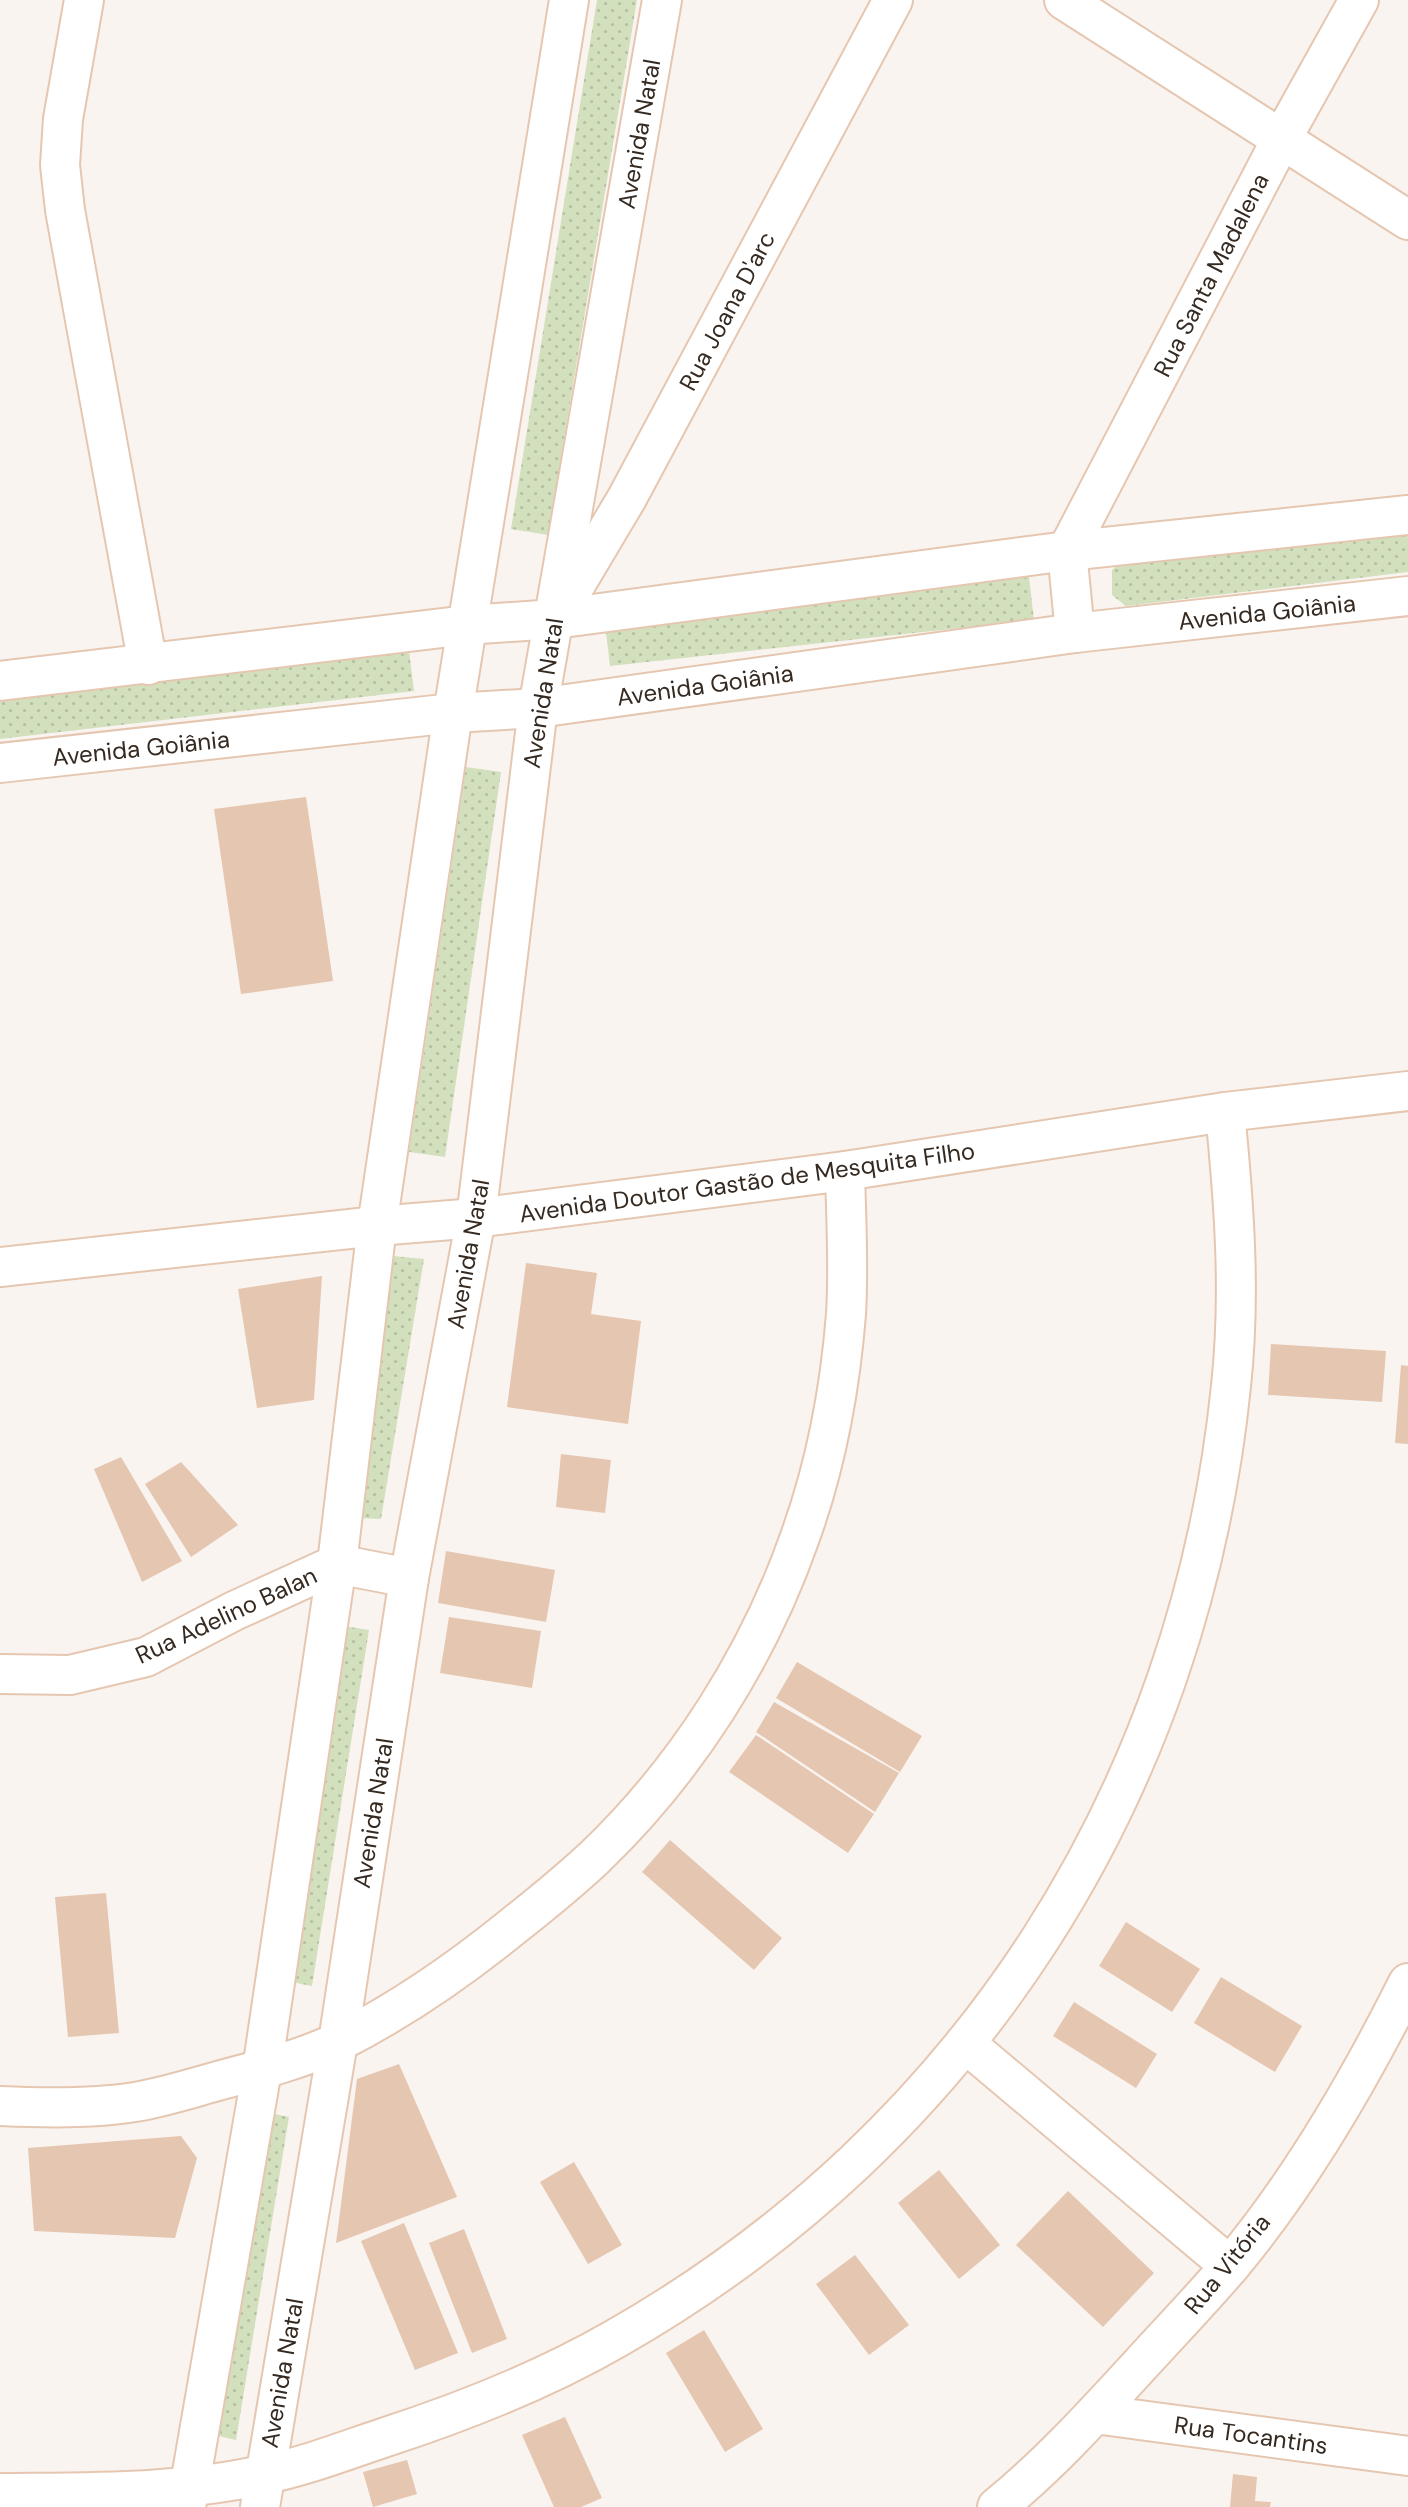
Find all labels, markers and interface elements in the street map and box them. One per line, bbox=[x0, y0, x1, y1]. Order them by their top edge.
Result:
street label: Avenida Natal bbox=[611, 57, 667, 211]
street label: Rua Santa Madalena bbox=[1146, 168, 1276, 382]
street label: Rua Joana D'arc bbox=[672, 226, 782, 396]
street label: Avenida Goiânia bbox=[1177, 587, 1357, 637]
street label: Avenida Natal bbox=[516, 616, 570, 770]
street label: Avenida Goiânia bbox=[615, 657, 795, 713]
street label: Avenida Goiânia bbox=[51, 723, 231, 773]
street label: Avenida Doutor Gastão de Mesquita Filho bbox=[517, 1135, 977, 1229]
street label: Avenida Natal bbox=[440, 1177, 496, 1331]
street label: Rua Adelino Balan bbox=[130, 1559, 322, 1671]
street label: Avenida Natal bbox=[346, 1736, 400, 1890]
street label: Rua Vitória bbox=[1177, 2208, 1277, 2320]
street label: Avenida Natal bbox=[254, 2296, 310, 2450]
street label: Rua Tocantins bbox=[1172, 2409, 1330, 2461]

